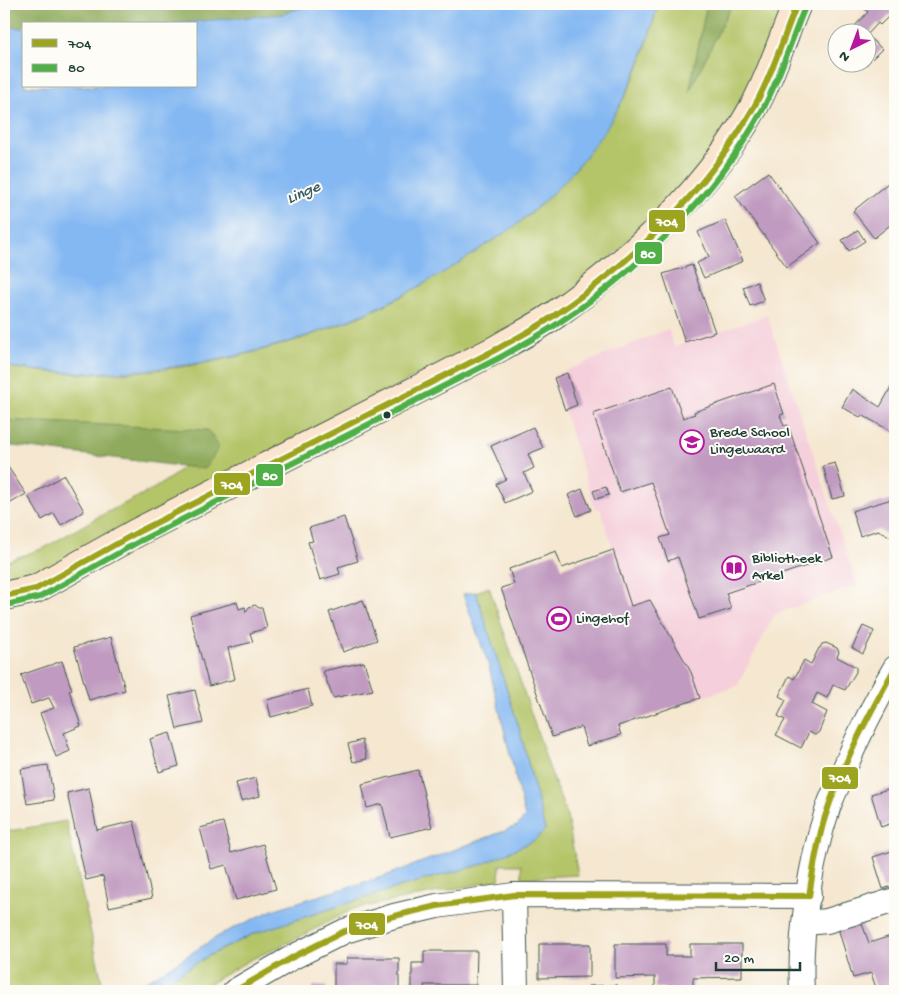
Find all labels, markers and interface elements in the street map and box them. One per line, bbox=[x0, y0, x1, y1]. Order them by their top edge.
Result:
legend bbox=[22, 22, 198, 88]
north arrow bbox=[826, 22, 876, 72]
text: 704 bbox=[67, 36, 91, 54]
text: N bbox=[836, 46, 854, 65]
text: 80 bbox=[68, 60, 85, 78]
water label: Linge bbox=[284, 178, 324, 210]
line badge: 704 bbox=[648, 209, 686, 233]
text: 704 bbox=[655, 215, 678, 232]
line badge: 80 bbox=[634, 241, 663, 265]
text: 80 bbox=[640, 247, 656, 264]
unlabelled marker bbox=[382, 410, 392, 420]
place label: Brede School Lingewaard bbox=[709, 424, 790, 459]
school or university icon: Brede School Lingewaard bbox=[679, 429, 705, 455]
line badge: 80 bbox=[255, 463, 284, 487]
text: 80 bbox=[262, 469, 278, 486]
line badge: 704 bbox=[213, 472, 251, 496]
text: 704 bbox=[220, 478, 243, 495]
place label: Bibliotheek Arkel bbox=[751, 550, 823, 585]
library icon: Bibliotheek Arkel bbox=[721, 555, 747, 581]
sports icon: Lingehof bbox=[546, 606, 572, 632]
place label: Lingehof bbox=[576, 610, 630, 628]
line badge: 704 bbox=[821, 766, 859, 790]
text: 704 bbox=[828, 771, 851, 788]
line badge: 704 bbox=[348, 912, 386, 936]
text: 704 bbox=[355, 918, 378, 935]
scale bar bbox=[716, 940, 800, 972]
text: 20 m bbox=[724, 950, 754, 968]

